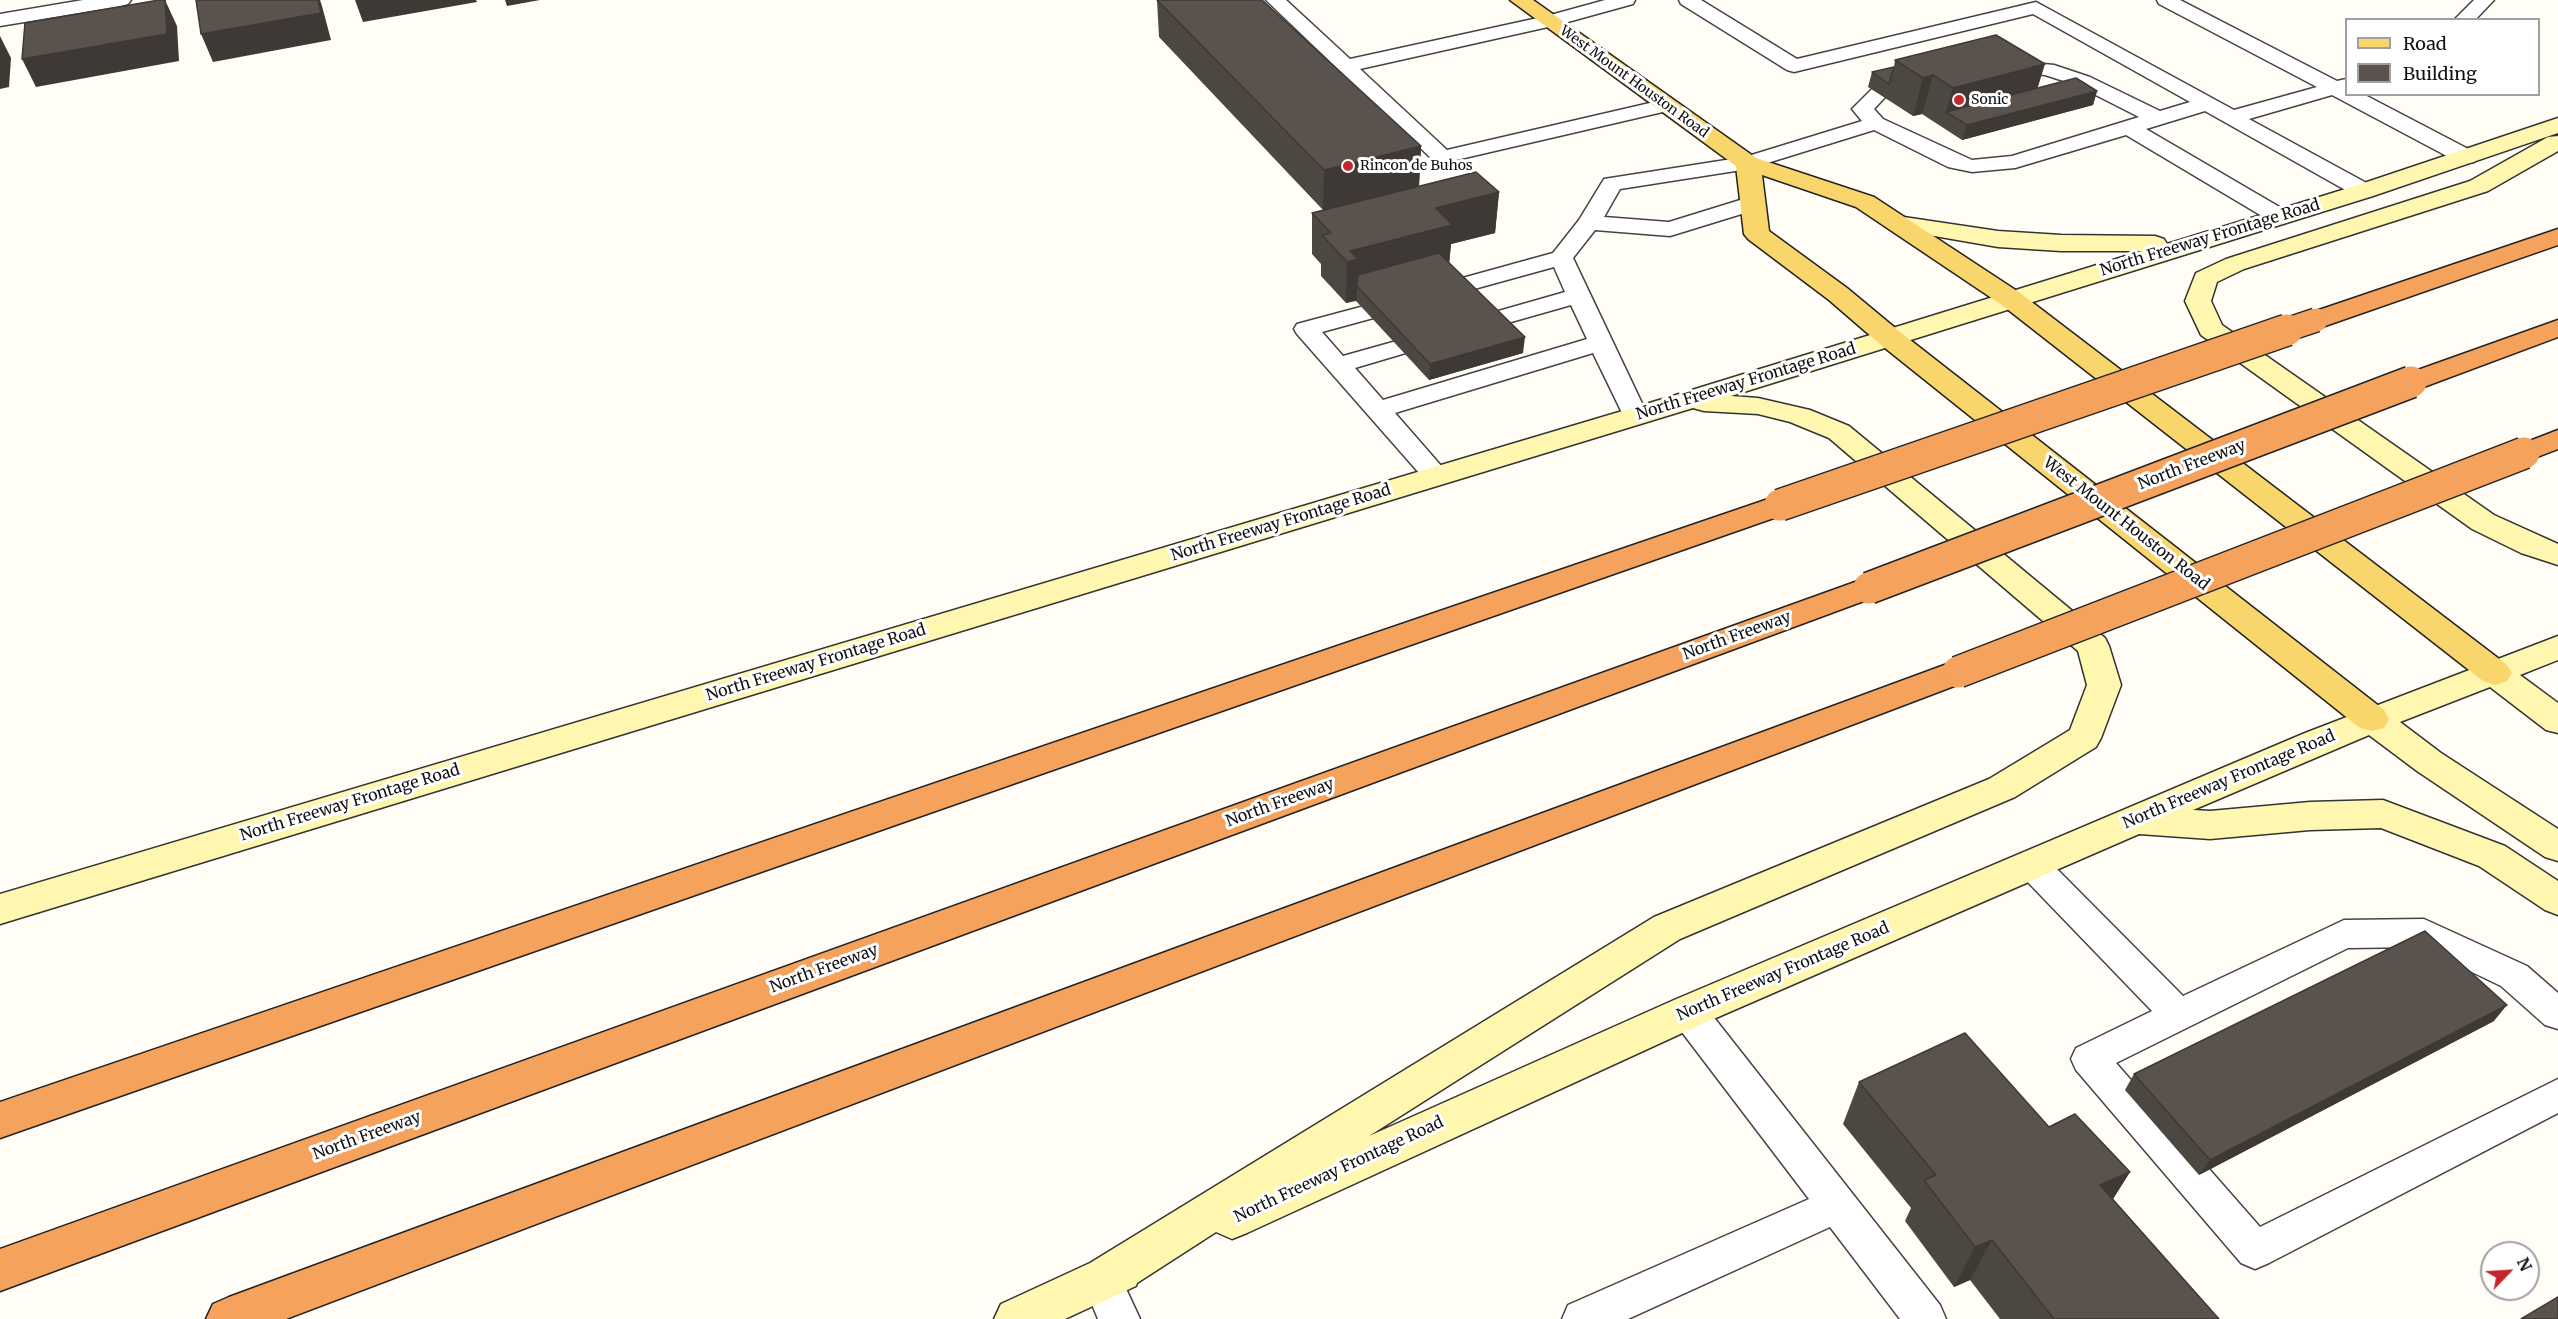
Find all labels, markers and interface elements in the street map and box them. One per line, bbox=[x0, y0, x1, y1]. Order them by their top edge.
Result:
legend bbox=[2345, 18, 2540, 96]
street label: West Mount Houston Road bbox=[1556, 22, 1712, 142]
text: Road bbox=[2403, 32, 2447, 55]
text: Building bbox=[2403, 62, 2477, 85]
place label: Sonic bbox=[1971, 92, 2008, 108]
marker: Sonic bbox=[1952, 93, 1966, 107]
place label: Rincon de Buhos bbox=[1360, 158, 1473, 174]
marker: Rincon de Buhos bbox=[1341, 159, 1355, 173]
street label: North Freeway Frontage Road bbox=[2098, 195, 2322, 281]
street label: North Freeway Frontage Road bbox=[1634, 339, 1858, 425]
street label: North Freeway bbox=[2136, 436, 2248, 494]
street label: West Mount Houston Road bbox=[2039, 453, 2213, 595]
street label: North Freeway Frontage Road bbox=[1169, 480, 1393, 566]
street label: North Freeway bbox=[1680, 608, 1794, 664]
street label: North Freeway Frontage Road bbox=[704, 620, 928, 706]
street label: North Freeway Frontage Road bbox=[2120, 726, 2338, 834]
street label: North Freeway Frontage Road bbox=[238, 760, 462, 846]
street label: North Freeway bbox=[1223, 775, 1337, 831]
street label: North Freeway Frontage Road bbox=[1674, 918, 1892, 1026]
street label: North Freeway bbox=[767, 941, 881, 997]
street label: North Freeway bbox=[310, 1108, 424, 1164]
street label: North Freeway Frontage Road bbox=[1231, 1113, 1447, 1227]
north arrow bbox=[2480, 1241, 2540, 1301]
text: N bbox=[2513, 1254, 2536, 1274]

